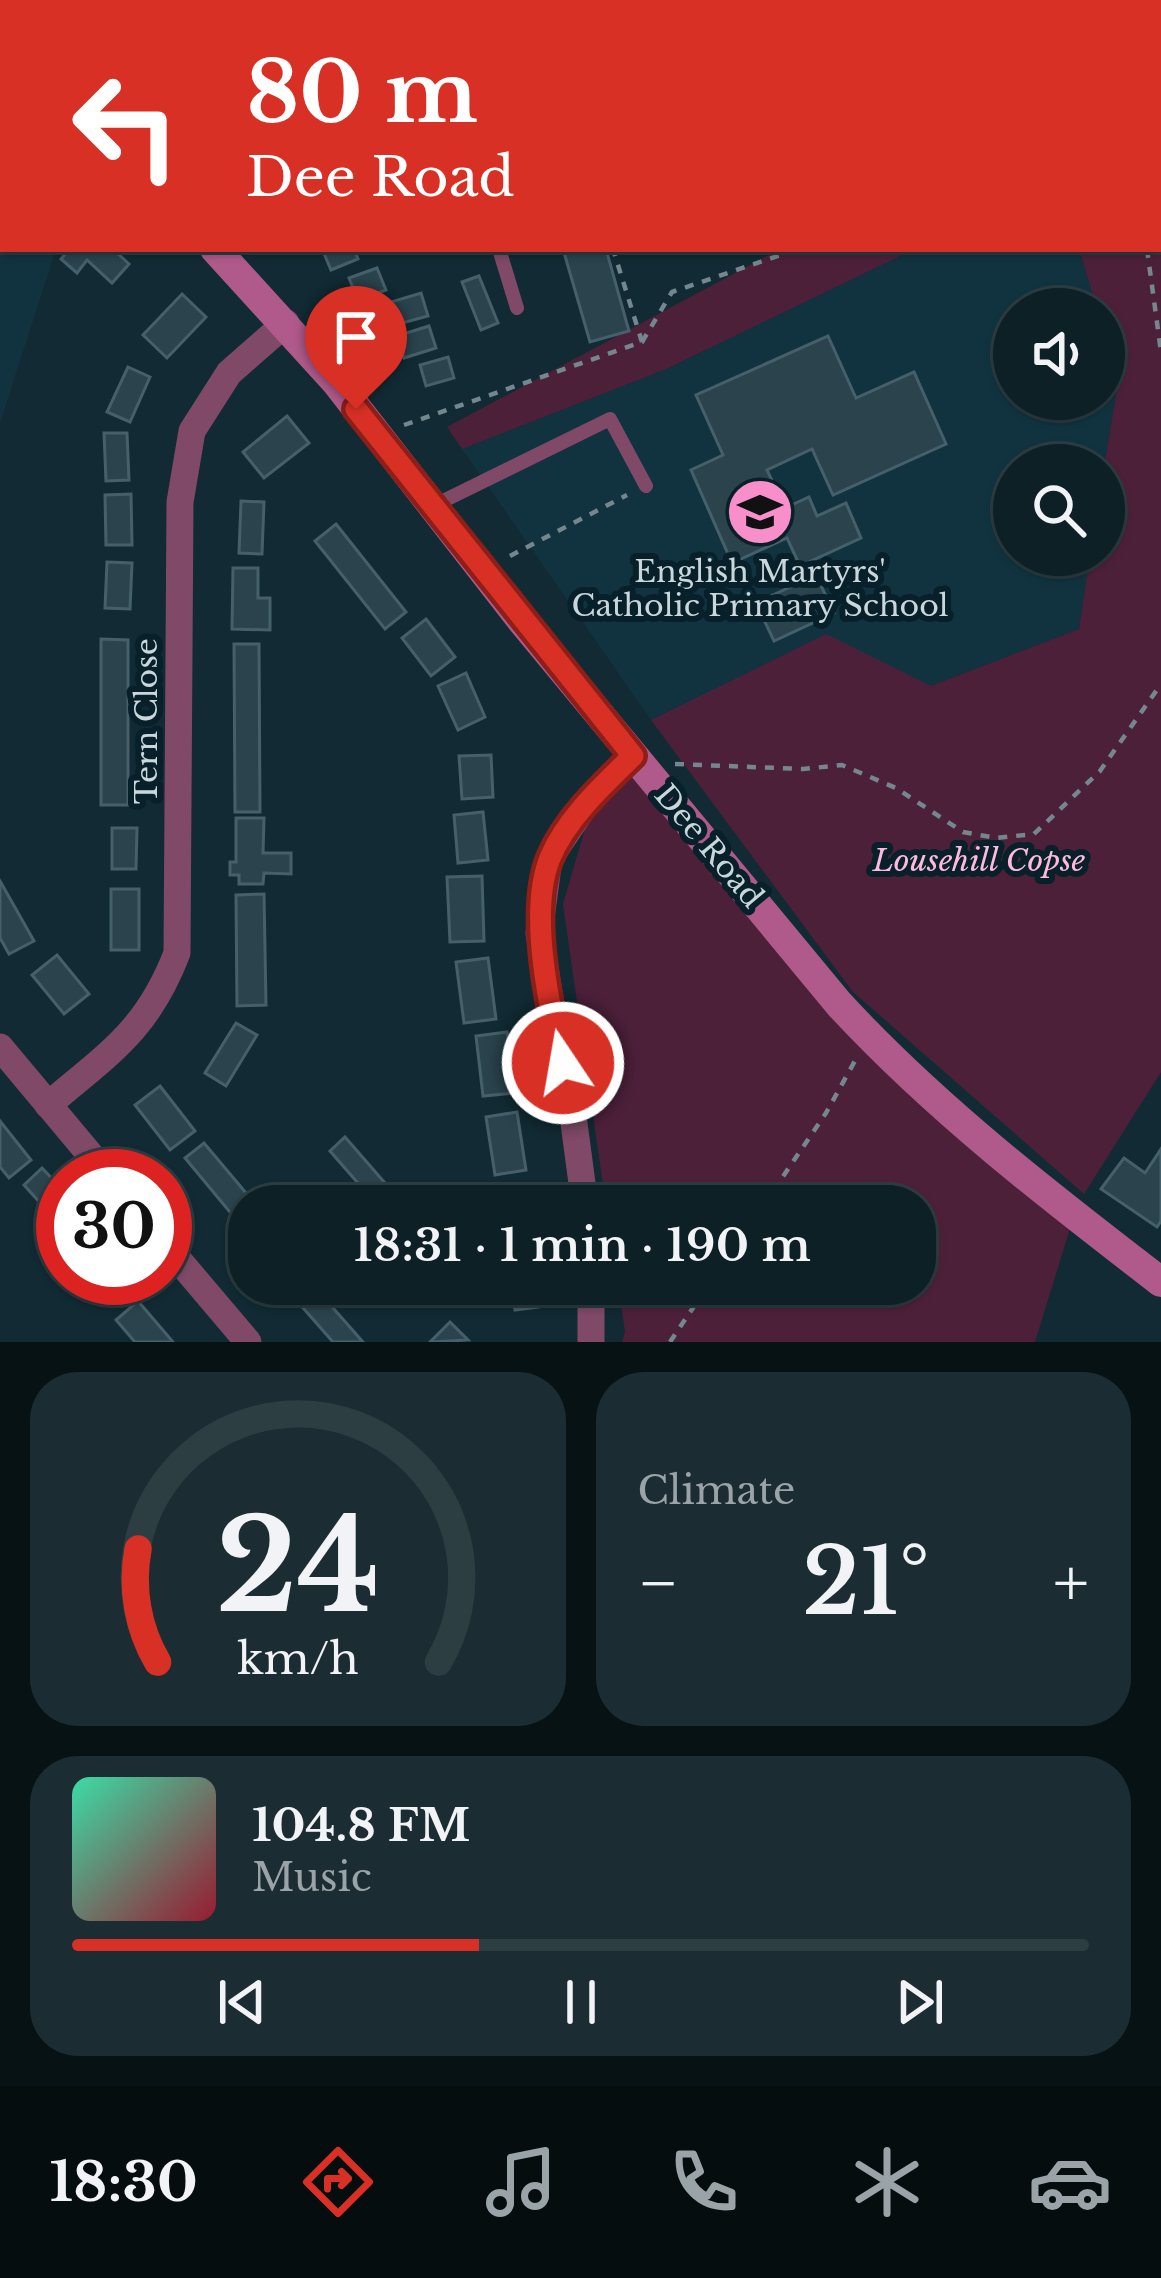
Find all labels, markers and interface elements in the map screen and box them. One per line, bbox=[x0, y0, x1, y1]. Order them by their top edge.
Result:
text: 80 m bbox=[246, 41, 478, 145]
icon: left bbox=[48, 48, 204, 204]
text: Dee Road bbox=[246, 144, 515, 211]
pin bbox=[305, 286, 407, 409]
map controls bbox=[993, 288, 1125, 576]
button: sound bbox=[993, 288, 1125, 420]
icon: arrive bbox=[323, 304, 389, 370]
button: search bbox=[993, 444, 1125, 576]
school or university icon: English Martyrs' Catholic Primary School bbox=[725, 477, 795, 547]
place label: English Martyrs' Catholic Primary School bbox=[571, 553, 949, 624]
street label: Tern Close bbox=[128, 638, 165, 804]
street label: Dee Road bbox=[647, 777, 771, 915]
park label: Lousehill Copse bbox=[872, 842, 1086, 879]
position arrow bbox=[500, 1000, 626, 1126]
speed limit sign: 30 bbox=[36, 1149, 192, 1305]
text: 18:31 · 1 min · 190 m bbox=[353, 1217, 811, 1273]
text: Climate bbox=[638, 1466, 795, 1515]
text: 24 bbox=[216, 1490, 380, 1645]
text: 21° bbox=[802, 1527, 930, 1638]
text: − bbox=[638, 1542, 679, 1624]
text: + bbox=[1053, 1542, 1089, 1624]
text: km/h bbox=[237, 1632, 359, 1686]
text: 104.8 FM bbox=[252, 1797, 470, 1853]
text: Music bbox=[252, 1853, 372, 1902]
icon: previous bbox=[209, 1969, 275, 2035]
icon: pause bbox=[548, 1969, 614, 2035]
icon: next bbox=[887, 1969, 953, 2035]
icon: directions bbox=[296, 2140, 380, 2224]
icon: music bbox=[479, 2140, 563, 2224]
icon: phone bbox=[662, 2140, 746, 2224]
icon: climate bbox=[845, 2140, 929, 2224]
icon: car bbox=[1028, 2140, 1112, 2224]
text: 18:30 bbox=[49, 2149, 198, 2216]

